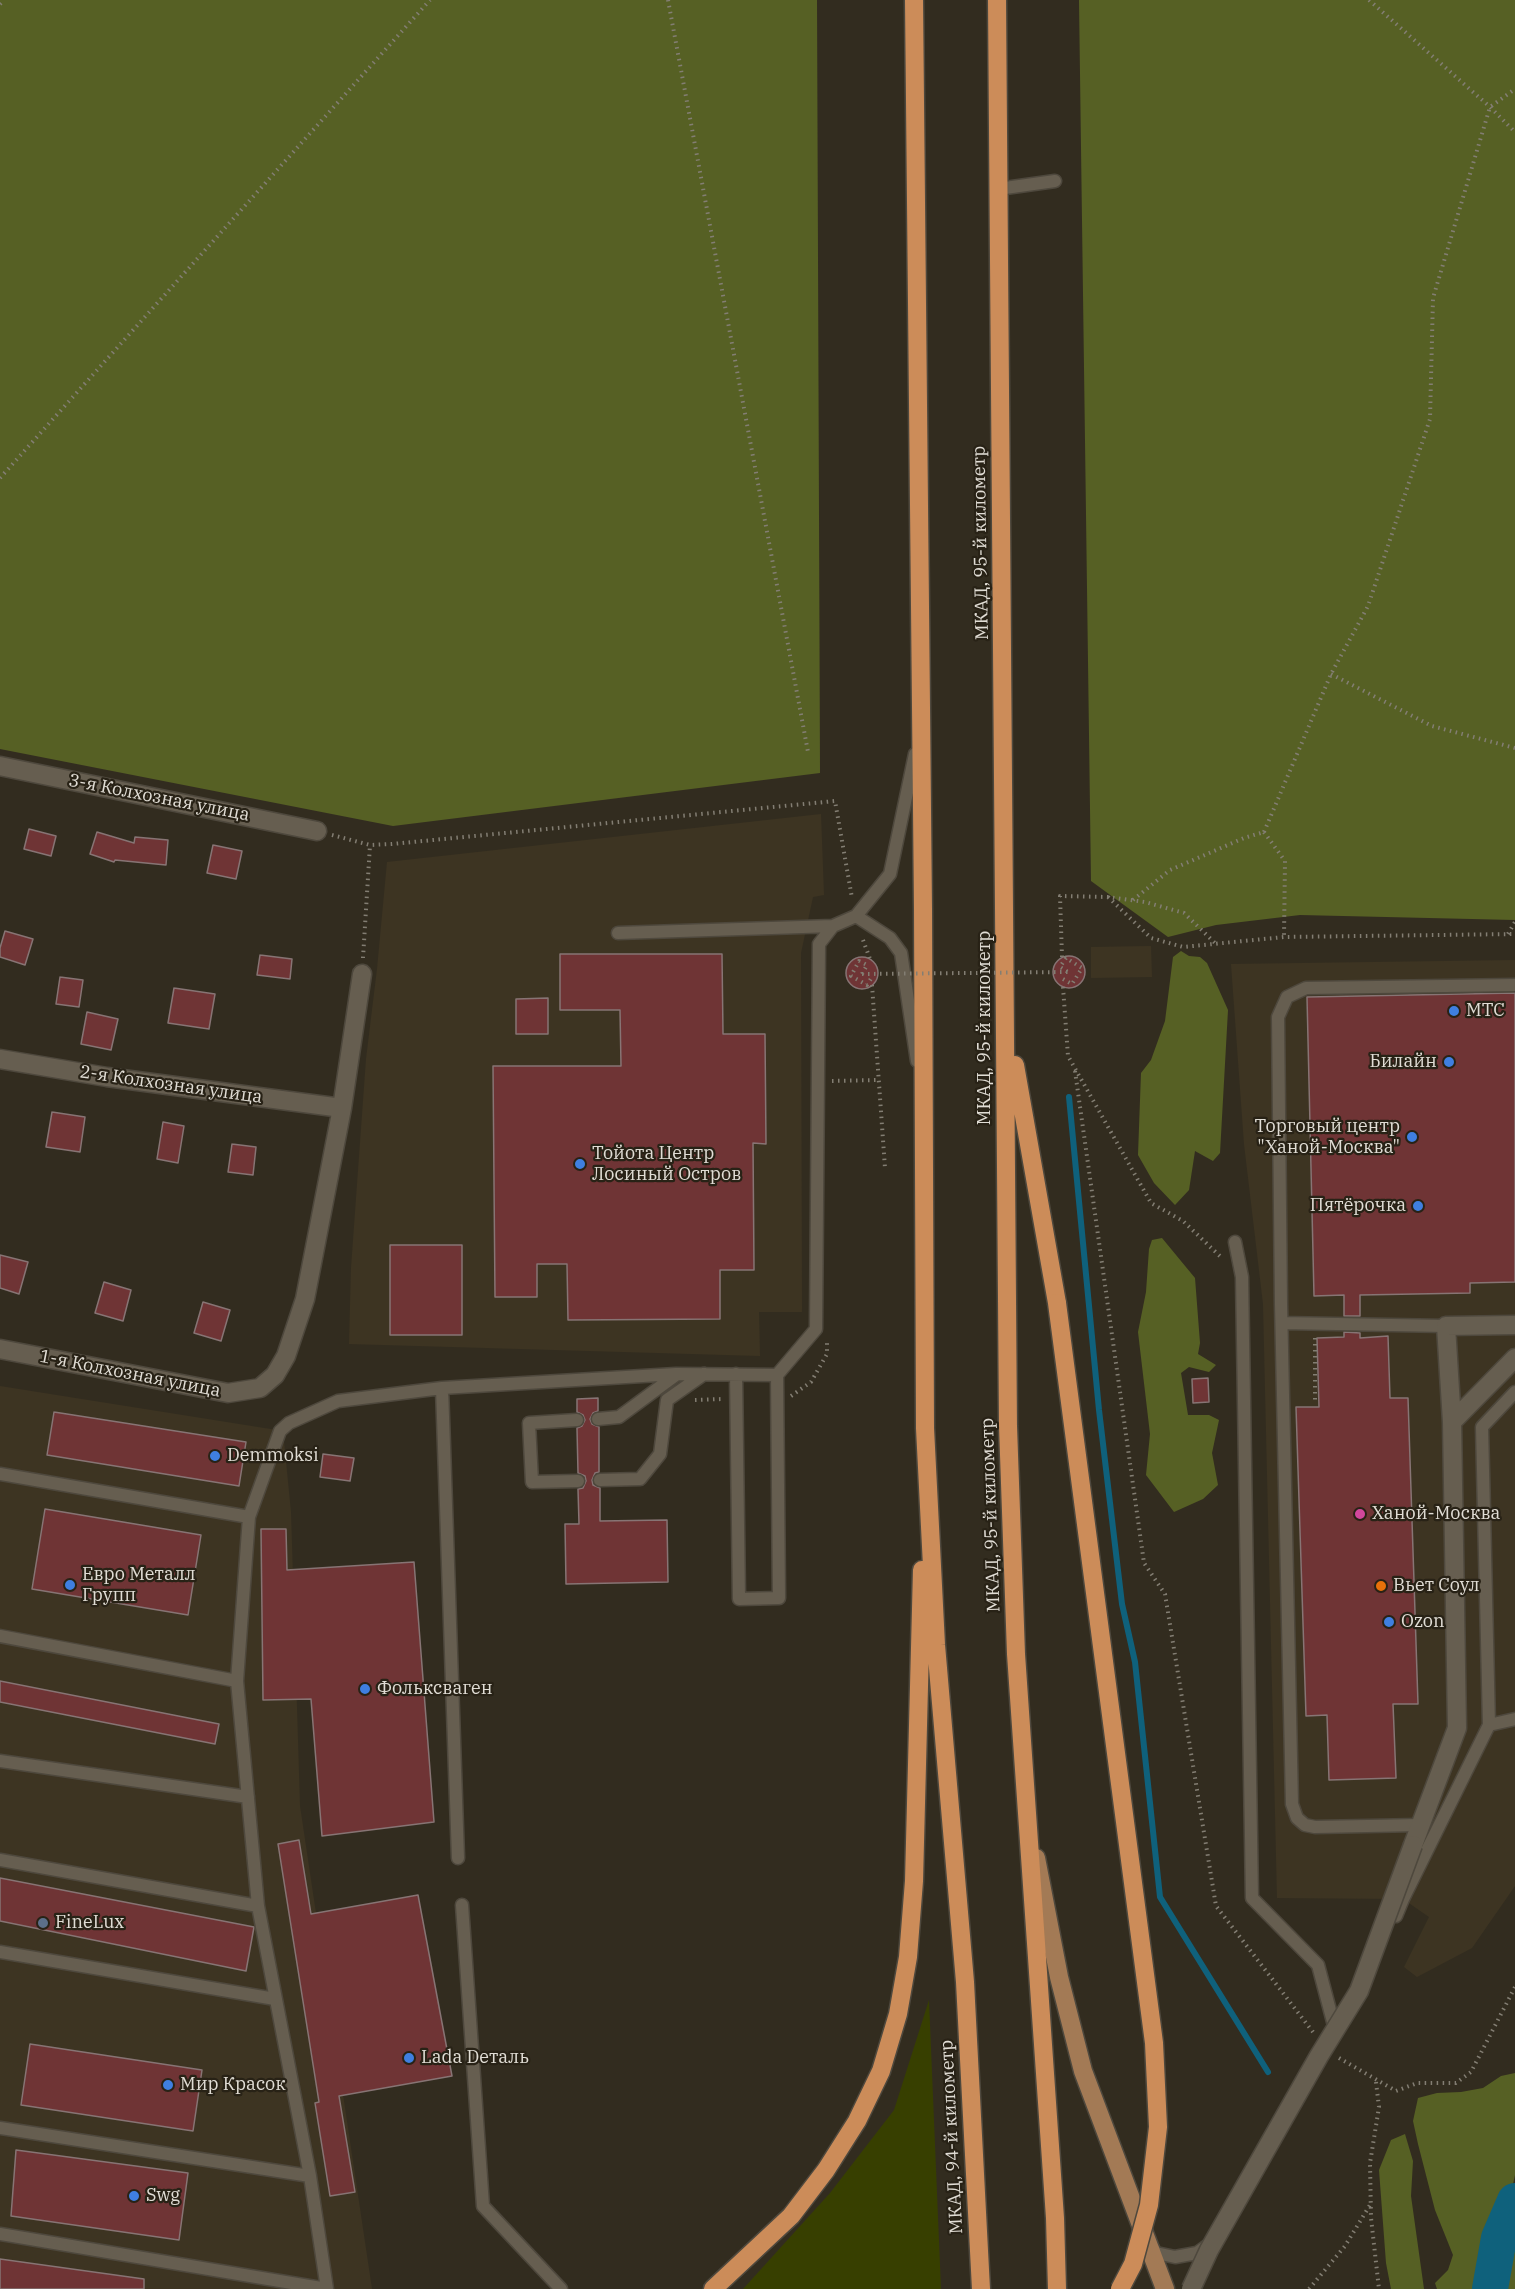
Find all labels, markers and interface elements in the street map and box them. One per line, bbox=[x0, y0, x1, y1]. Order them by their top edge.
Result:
street label: МКАД, 95-й километр bbox=[969, 446, 993, 640]
street label: 3-я Колхозная улица bbox=[67, 770, 251, 826]
street label: МКАД, 95-й километр bbox=[974, 931, 996, 1125]
place label: МТС bbox=[1466, 1000, 1505, 1022]
marker: МТС bbox=[1447, 1004, 1461, 1018]
place label: Билайн bbox=[1370, 1051, 1437, 1073]
marker: Билайн bbox=[1442, 1055, 1456, 1069]
street label: 2-я Колхозная улица bbox=[78, 1061, 264, 1109]
place label: Торговый центр "Ханой-Москва" bbox=[1255, 1116, 1400, 1158]
marker: Торговый центр "Ханой-Москва" bbox=[1405, 1130, 1419, 1144]
place label: Тойота Центр Лосиный Остров bbox=[592, 1143, 741, 1186]
marker: Тойота Центр Лосиный Остров bbox=[573, 1157, 587, 1171]
place label: Пятёрочка bbox=[1310, 1195, 1406, 1217]
marker: Пятёрочка bbox=[1411, 1199, 1425, 1213]
street label: 1-я Колхозная улица bbox=[38, 1346, 222, 1402]
street label: МКАД, 95-й километр bbox=[977, 1418, 1005, 1612]
place label: Demmoksi bbox=[227, 1445, 319, 1467]
marker: Demmoksi bbox=[208, 1449, 222, 1463]
place label: Ханой-Москва bbox=[1372, 1503, 1500, 1525]
marker: Ханой-Москва bbox=[1353, 1507, 1367, 1521]
place label: Евро Металл Групп bbox=[82, 1564, 196, 1606]
place label: Вьет Соул bbox=[1393, 1575, 1480, 1597]
marker: Евро Металл Групп bbox=[63, 1578, 77, 1592]
marker: Вьет Соул bbox=[1374, 1579, 1388, 1593]
place label: Ozon bbox=[1401, 1611, 1445, 1633]
marker: Ozon bbox=[1382, 1615, 1396, 1629]
place label: Фольксваген bbox=[377, 1678, 493, 1700]
marker: Фольксваген bbox=[358, 1682, 372, 1696]
place label: FineLux bbox=[55, 1912, 124, 1934]
marker: FineLux bbox=[36, 1916, 50, 1930]
street label: МКАД, 94-й километр bbox=[936, 2039, 968, 2235]
place label: Lada Dеталь bbox=[421, 2047, 529, 2069]
marker: Lada Dеталь bbox=[402, 2051, 416, 2065]
place label: Мир Красок bbox=[180, 2074, 286, 2096]
marker: Мир Красок bbox=[161, 2078, 175, 2092]
place label: Swg bbox=[146, 2185, 180, 2207]
marker: Swg bbox=[127, 2189, 141, 2203]

